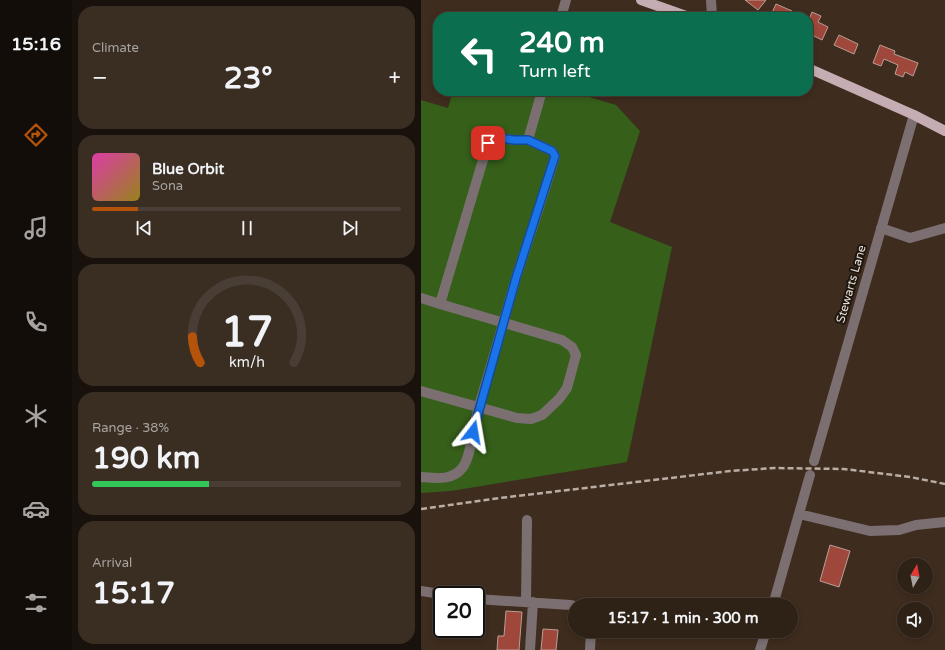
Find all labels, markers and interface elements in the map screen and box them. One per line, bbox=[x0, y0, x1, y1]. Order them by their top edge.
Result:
text: 240 m bbox=[519, 26, 605, 60]
icon: left bbox=[453, 28, 505, 80]
text: 15:16 bbox=[11, 33, 61, 55]
text: Climate bbox=[92, 40, 139, 56]
text: 23° bbox=[224, 60, 273, 97]
text: Turn left bbox=[519, 60, 591, 82]
text: − bbox=[92, 65, 108, 91]
text: + bbox=[389, 65, 401, 91]
icon: directions bbox=[22, 121, 50, 149]
pin bbox=[471, 126, 505, 160]
icon: arrive bbox=[477, 132, 499, 154]
text: Blue Orbit bbox=[152, 160, 224, 178]
text: Sona bbox=[152, 178, 183, 194]
icon: music bbox=[22, 214, 50, 242]
icon: previous bbox=[133, 217, 155, 239]
icon: pause bbox=[236, 217, 258, 239]
icon: next bbox=[339, 217, 361, 239]
street label: Stewarts Lane bbox=[833, 243, 869, 325]
icon: phone bbox=[22, 308, 50, 336]
text: 17 bbox=[220, 308, 273, 358]
text: km/h bbox=[229, 354, 264, 371]
icon: climate bbox=[22, 402, 50, 430]
position arrow bbox=[452, 411, 494, 453]
text: Range · 38% bbox=[92, 420, 169, 436]
text: 190 km bbox=[92, 440, 200, 477]
icon: car bbox=[22, 495, 50, 523]
text: Arrival bbox=[92, 555, 132, 571]
north arrow bbox=[897, 558, 933, 594]
map controls bbox=[897, 558, 933, 638]
text: 15:17 bbox=[92, 575, 175, 612]
speed limit sign: 20 bbox=[433, 586, 485, 638]
icon: filters bbox=[22, 589, 50, 617]
button: sound bbox=[897, 602, 933, 638]
text: 15:17 · 1 min · 300 m bbox=[608, 609, 758, 627]

